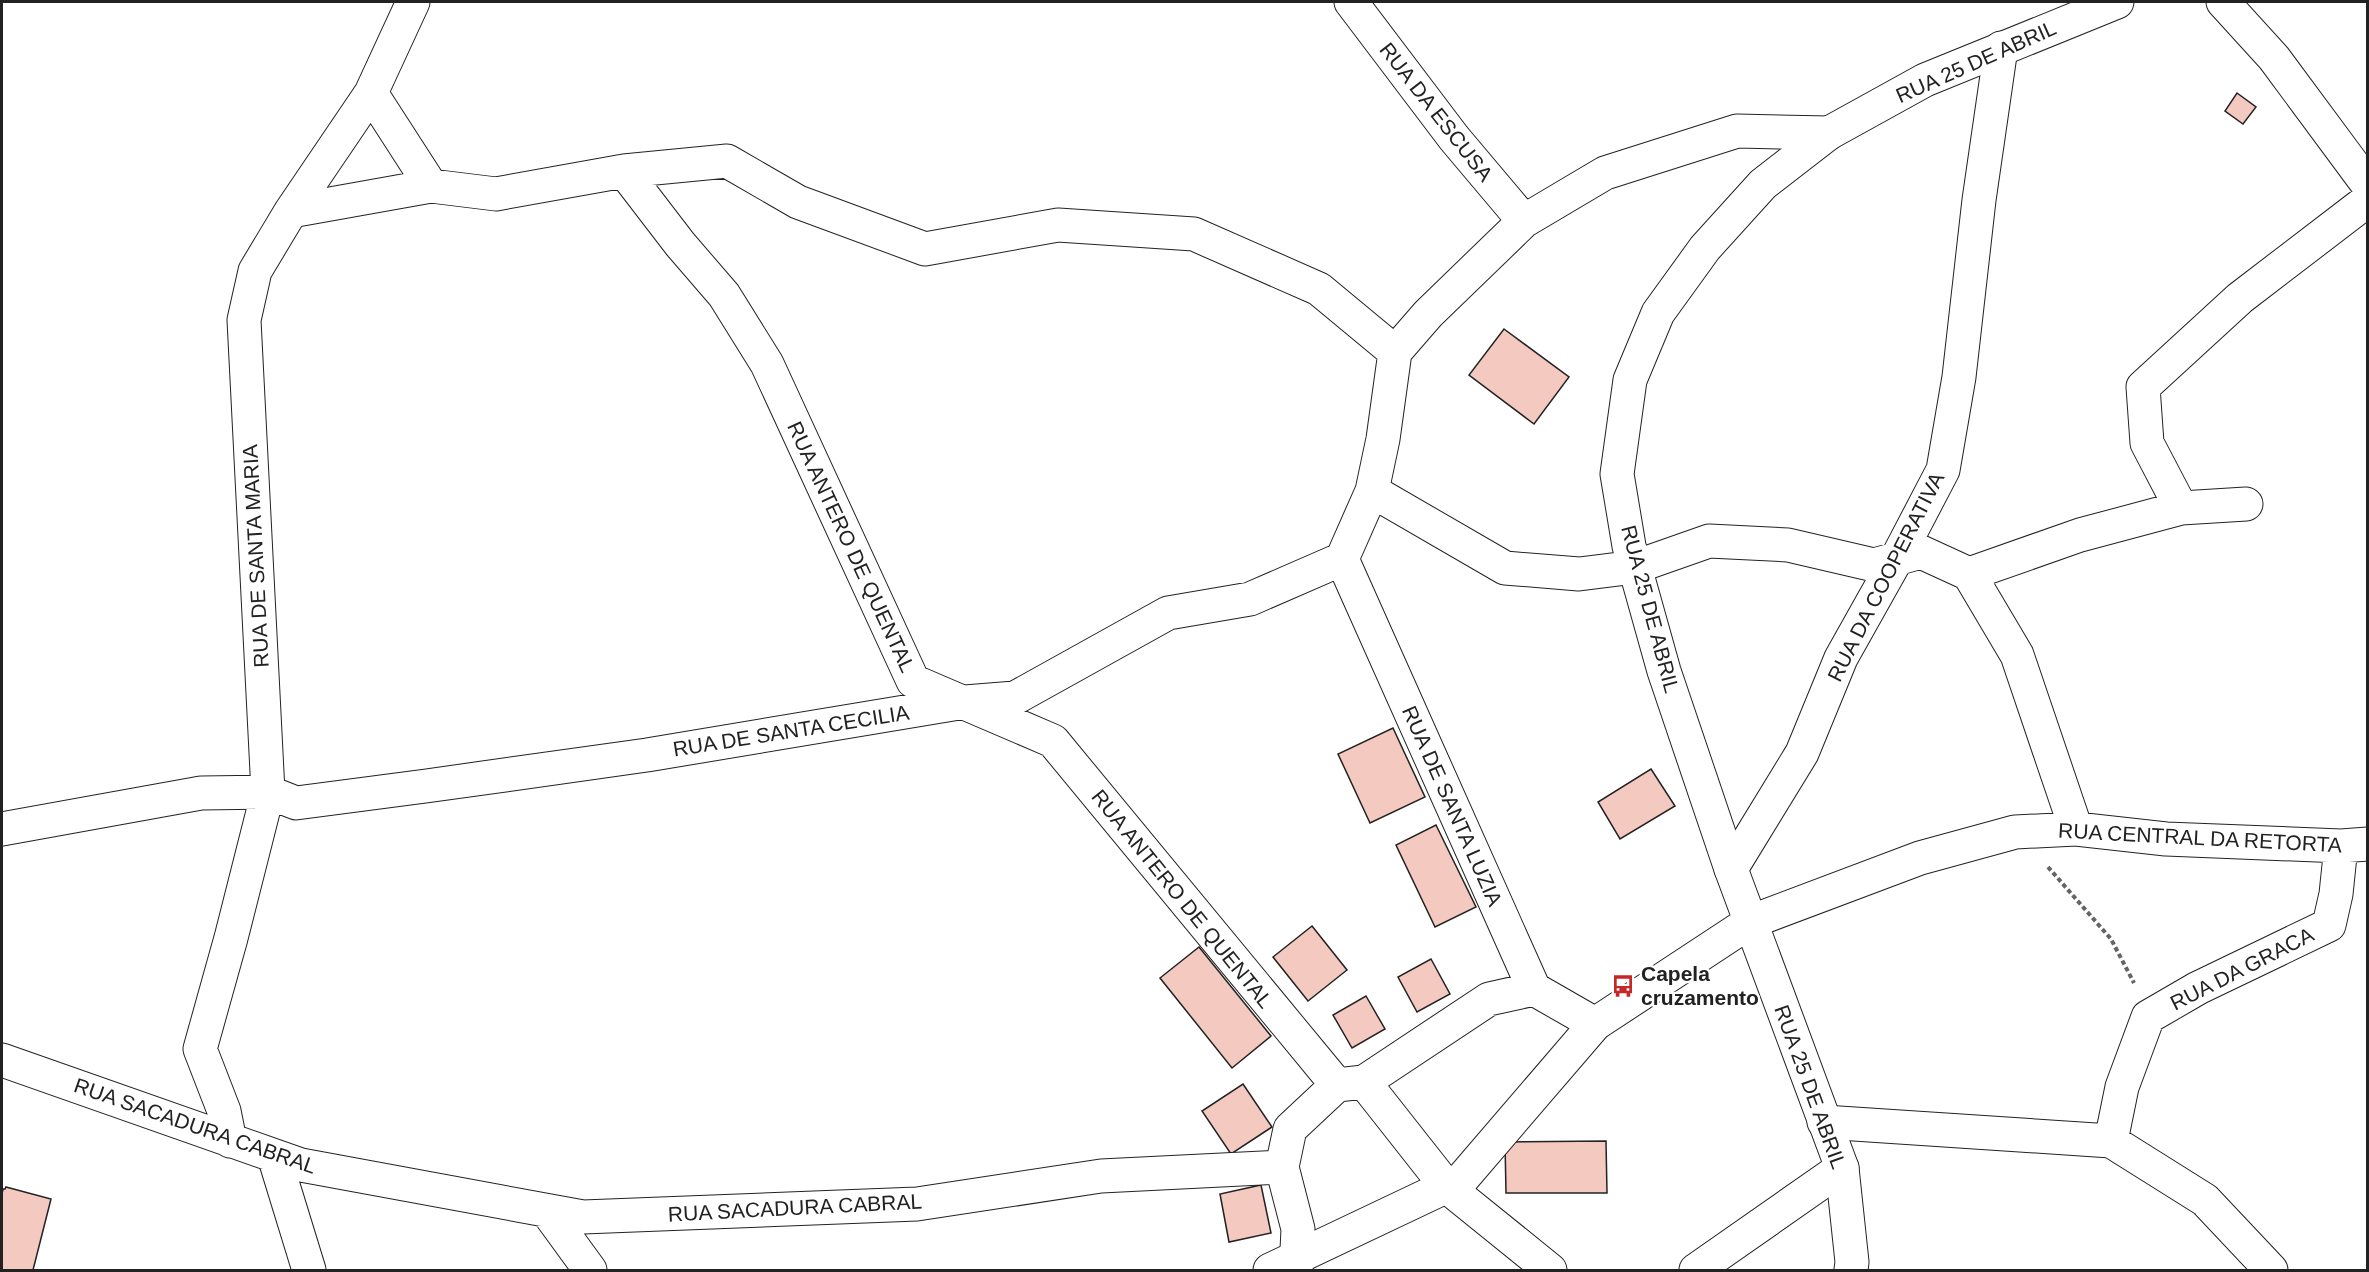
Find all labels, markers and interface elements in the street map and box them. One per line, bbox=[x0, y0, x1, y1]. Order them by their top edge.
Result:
street label: RUA 25 DE ABRIL bbox=[1892, 16, 2059, 107]
street label: RUA DA ESCUSA bbox=[1375, 38, 1498, 185]
street label: RUA ANTERO DE QUENTAL bbox=[783, 418, 920, 676]
street label: RUA DE SANTA MARIA bbox=[238, 444, 273, 668]
street label: RUA DA COOPERATIVA bbox=[1823, 468, 1948, 685]
street label: RUA 25 DE ABRIL bbox=[1617, 522, 1684, 695]
street label: RUA DE SANTA CECILIA bbox=[671, 700, 911, 761]
street label: RUA DE SANTA LUZIA bbox=[1398, 702, 1507, 909]
street label: RUA ANTERO DE QUENTAL bbox=[1087, 785, 1277, 1012]
street label: RUA CENTRAL DA RETORTA bbox=[2058, 819, 2342, 856]
street label: RUA DA GRACA bbox=[2166, 923, 2317, 1015]
place label: Capela cruzamento bbox=[1641, 962, 1759, 1009]
bus stop icon: Capela cruzamento bbox=[1610, 973, 1636, 999]
street label: RUA 25 DE ABRIL bbox=[1770, 1002, 1851, 1172]
street label: RUA SACADURA CABRAL bbox=[71, 1073, 319, 1178]
street label: RUA SACADURA CABRAL bbox=[667, 1189, 923, 1226]

